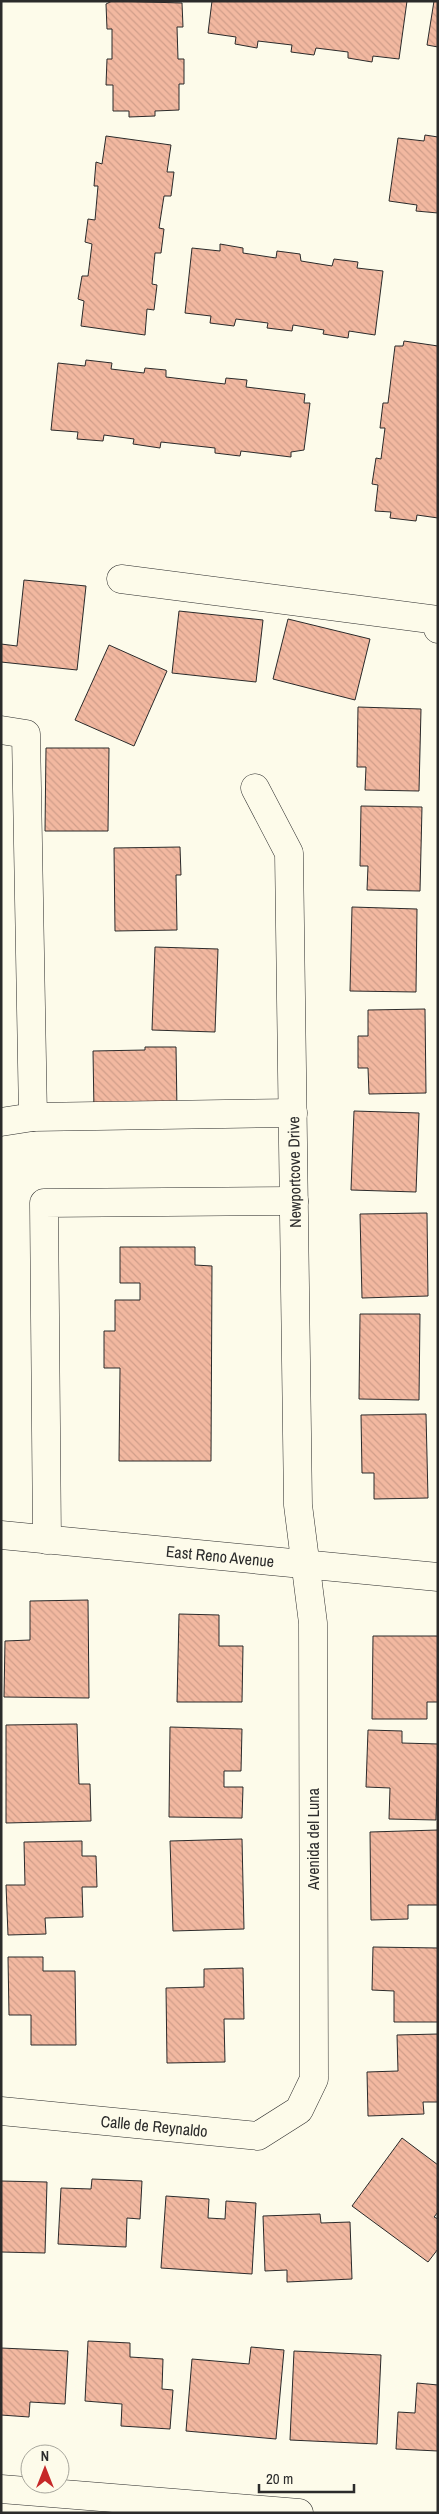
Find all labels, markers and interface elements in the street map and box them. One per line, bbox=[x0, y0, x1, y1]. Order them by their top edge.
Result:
street label: Newportcove Drive bbox=[282, 1116, 306, 1228]
street label: East Reno Avenue bbox=[165, 1540, 275, 1572]
street label: Avenida del Luna bbox=[302, 1787, 324, 1891]
street label: Calle de Reynaldo bbox=[100, 2110, 209, 2142]
north arrow bbox=[20, 2444, 70, 2494]
text: N bbox=[41, 2447, 49, 2465]
scale bar bbox=[259, 2462, 354, 2494]
text: 20 m bbox=[266, 2468, 293, 2489]

